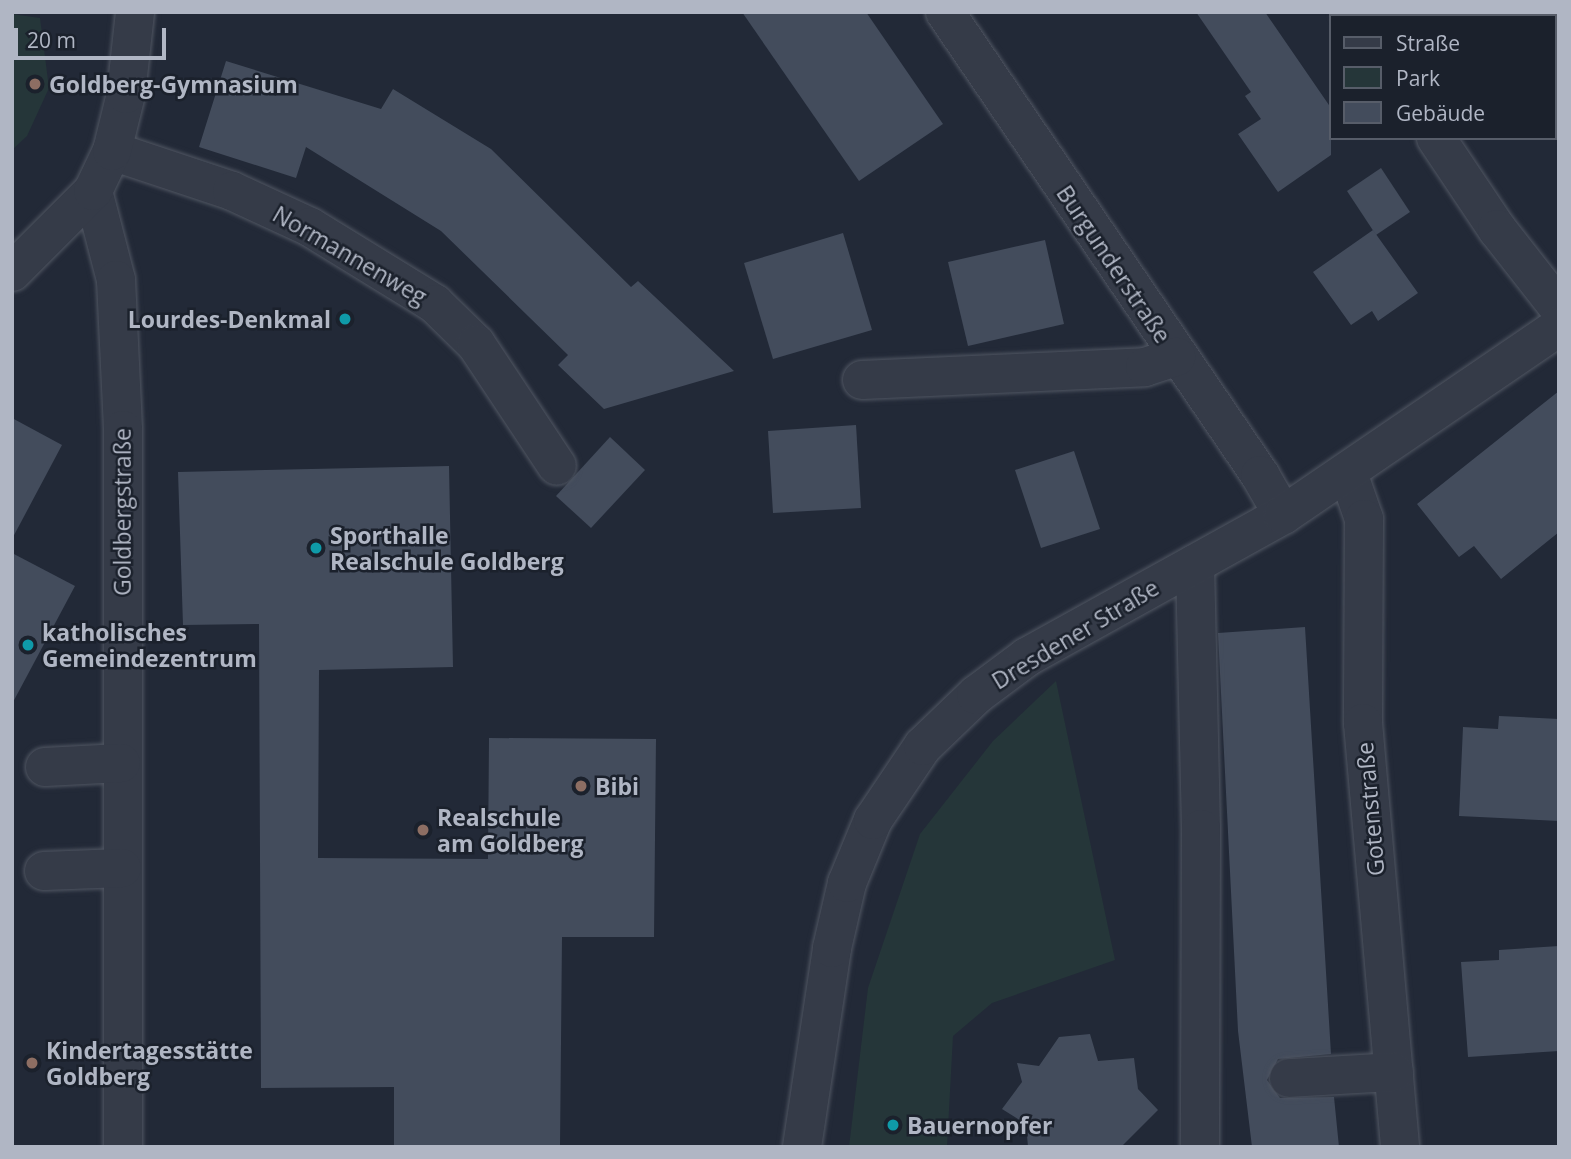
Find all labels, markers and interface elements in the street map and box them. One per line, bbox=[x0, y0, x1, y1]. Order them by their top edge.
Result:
scale bar bbox=[18, 14, 170, 58]
legend bbox=[1330, 14, 1557, 140]
text: 20 m bbox=[27, 26, 76, 54]
text: Straße bbox=[1396, 29, 1460, 57]
text: Park bbox=[1396, 64, 1440, 92]
place label: Goldberg-Gymnasium bbox=[49, 70, 298, 98]
marker: Goldberg-Gymnasium bbox=[27, 76, 43, 92]
text: Gebäude bbox=[1396, 99, 1485, 127]
street label: Burgunderstraße bbox=[1051, 180, 1177, 348]
street label: Normannenweg bbox=[268, 200, 432, 310]
place label: Lourdes-Denkmal bbox=[128, 305, 331, 333]
marker: Lourdes-Denkmal bbox=[337, 311, 353, 327]
street label: Goldbergstraße bbox=[108, 428, 136, 596]
place label: Sporthalle Realschule Goldberg bbox=[330, 521, 564, 575]
marker: Sporthalle Realschule Goldberg bbox=[308, 540, 324, 556]
street label: Dresdener Straße bbox=[987, 573, 1163, 695]
place label: katholisches Gemeindezentrum bbox=[42, 618, 257, 672]
marker: katholisches Gemeindezentrum bbox=[20, 637, 36, 653]
street label: Gotenstraße bbox=[1350, 741, 1390, 877]
place label: Bibi bbox=[595, 772, 639, 800]
marker: Bibi bbox=[573, 778, 589, 794]
place label: Realschule am Goldberg bbox=[437, 803, 584, 857]
marker: Realschule am Goldberg bbox=[415, 822, 431, 838]
place label: Kindertagesstätte Goldberg bbox=[46, 1036, 253, 1090]
marker: Kindertagesstätte Goldberg bbox=[24, 1055, 40, 1071]
place label: Bauernopfer bbox=[907, 1111, 1052, 1139]
marker: Bauernopfer bbox=[885, 1117, 901, 1133]

